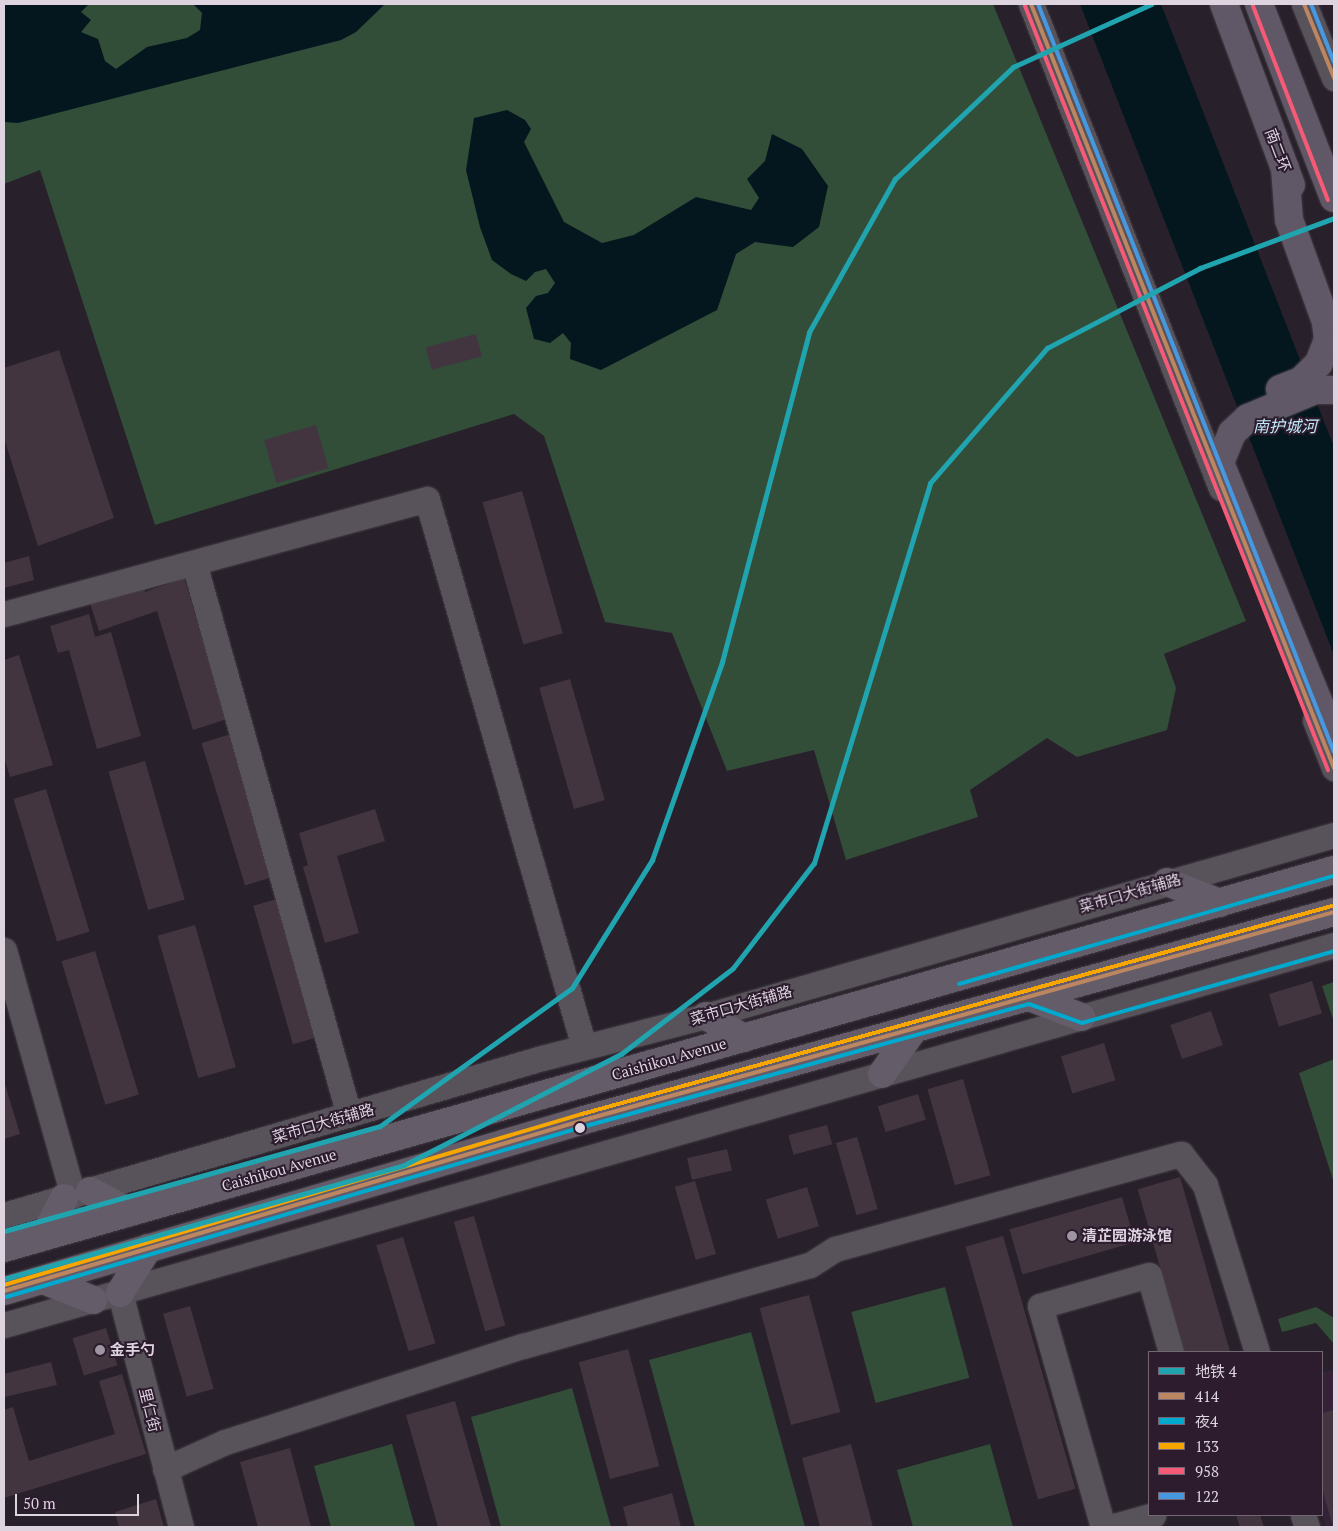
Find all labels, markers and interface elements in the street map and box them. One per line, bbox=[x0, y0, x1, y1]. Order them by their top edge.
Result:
street label: 南二环 bbox=[1262, 126, 1294, 174]
water label: 南护城河 bbox=[1253, 416, 1317, 436]
street label: 菜市口大街辅路 bbox=[1077, 870, 1183, 916]
street label: 菜市口大街辅路 bbox=[688, 982, 794, 1028]
street label: Caishikou Avenue bbox=[609, 1034, 729, 1084]
street label: 菜市口大街辅路 bbox=[270, 1100, 376, 1146]
unlabelled marker bbox=[575, 1123, 585, 1133]
street label: Caishikou Avenue bbox=[219, 1145, 339, 1195]
place label: 清芷园游泳馆 bbox=[1082, 1227, 1172, 1245]
marker: 清芷园游泳馆 bbox=[1066, 1230, 1078, 1242]
place label: 金手勺 bbox=[110, 1341, 155, 1359]
marker: 金手勺 bbox=[94, 1344, 106, 1356]
legend bbox=[1148, 1351, 1323, 1516]
text: 地铁 4 bbox=[1195, 1361, 1237, 1381]
street label: 里仁街 bbox=[136, 1386, 164, 1434]
text: 414 bbox=[1195, 1386, 1219, 1406]
text: 夜4 bbox=[1195, 1411, 1218, 1431]
text: 133 bbox=[1195, 1436, 1219, 1456]
text: 958 bbox=[1195, 1461, 1219, 1481]
scale bar bbox=[18, 1484, 141, 1516]
text: 122 bbox=[1195, 1486, 1219, 1506]
text: 50 m bbox=[23, 1493, 56, 1513]

